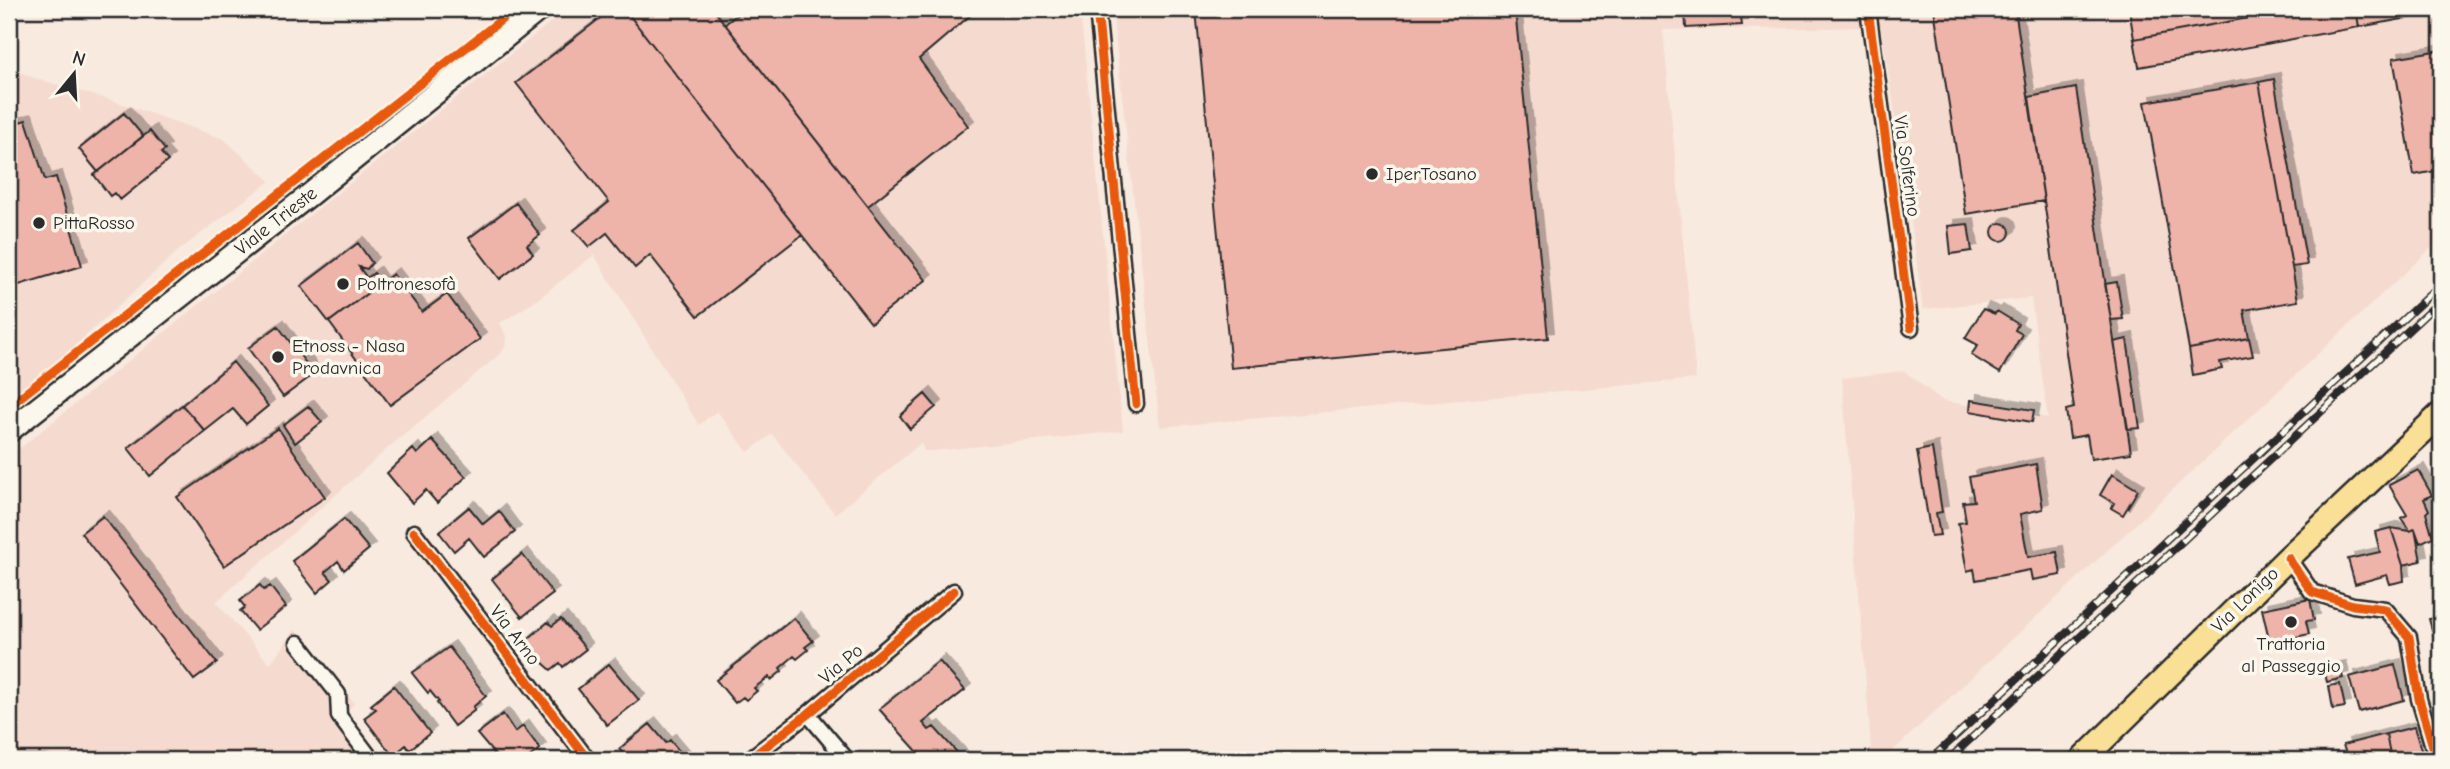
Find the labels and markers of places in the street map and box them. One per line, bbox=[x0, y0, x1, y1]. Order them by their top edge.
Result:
place label: IperTosano bbox=[1386, 163, 1477, 185]
marker: IperTosano bbox=[1364, 166, 1380, 182]
place label: PittaRosso bbox=[53, 212, 135, 234]
marker: PittaRosso bbox=[31, 215, 47, 231]
place label: Poltronesofà bbox=[357, 273, 456, 295]
marker: Poltronesofà bbox=[335, 276, 351, 292]
place label: Etnoss - Nasa Prodavnica bbox=[292, 335, 405, 379]
marker: Etnoss - Nasa Prodavnica bbox=[270, 349, 286, 365]
marker: Trattoria al Passeggio bbox=[2283, 614, 2299, 630]
place label: Trattoria al Passeggio bbox=[2241, 633, 2341, 677]

